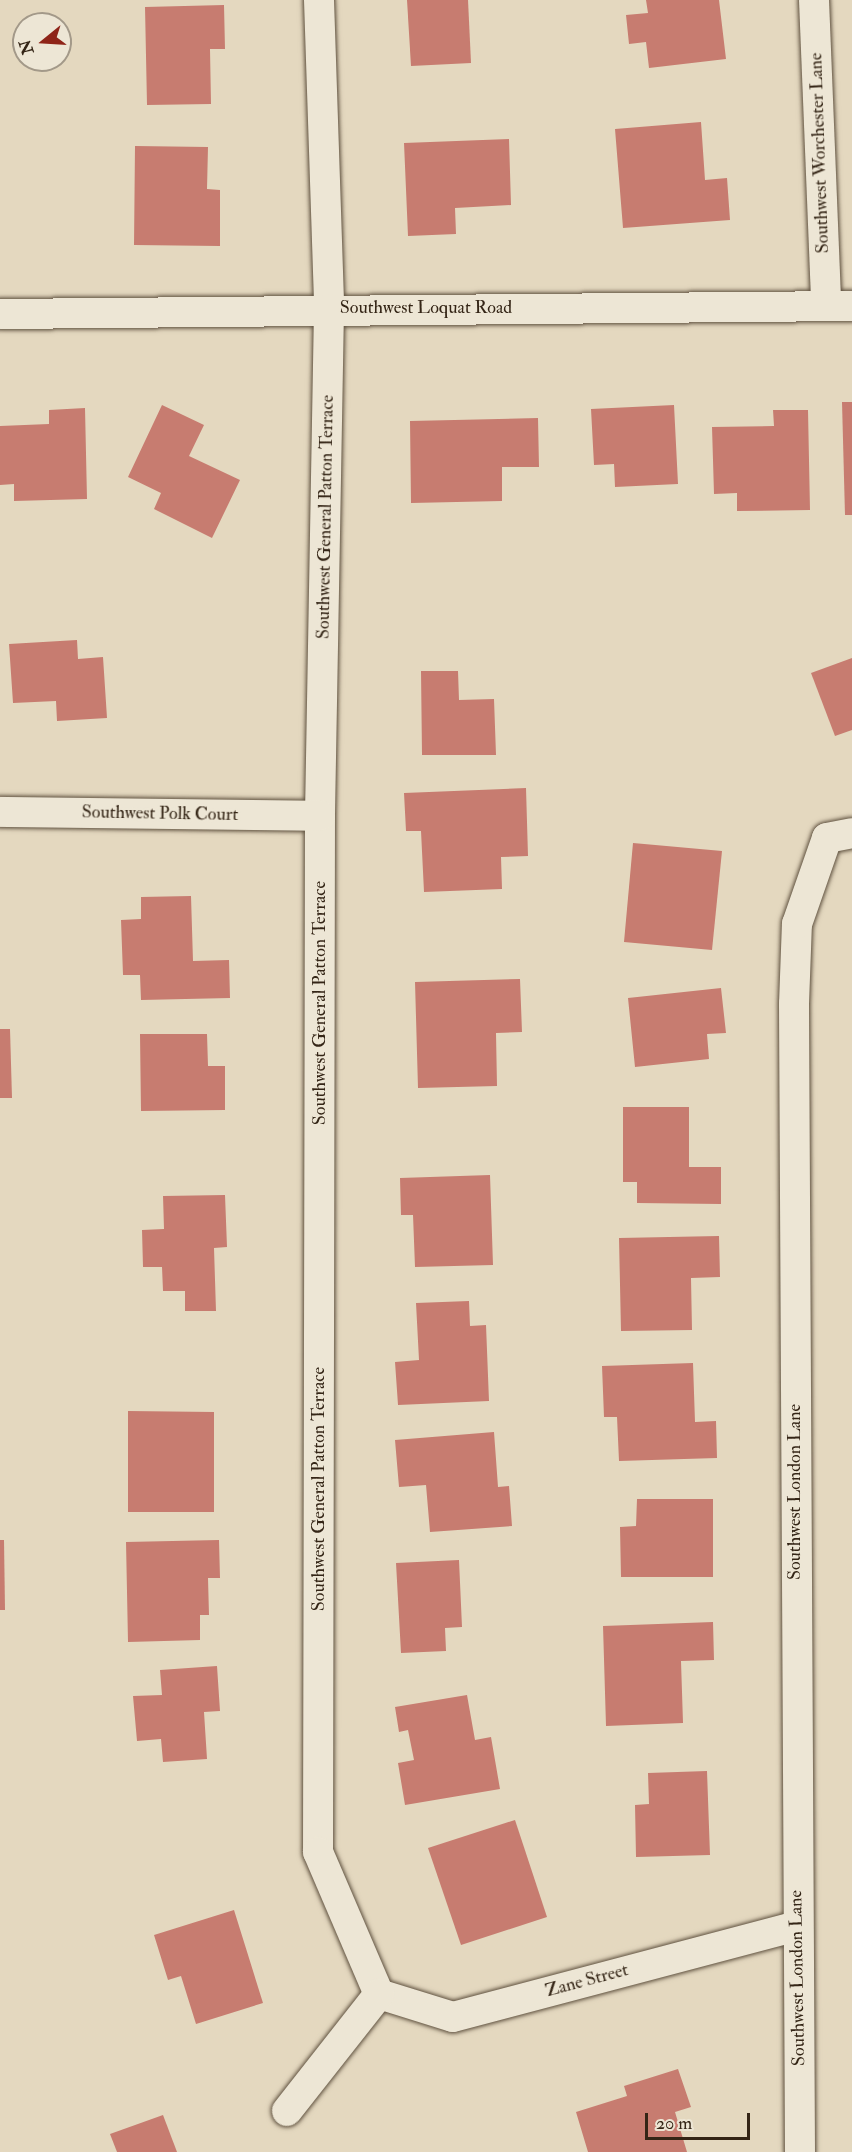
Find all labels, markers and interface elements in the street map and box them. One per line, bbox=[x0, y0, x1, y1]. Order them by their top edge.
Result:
north arrow bbox=[12, 12, 72, 72]
text: N bbox=[15, 37, 39, 57]
street label: Southwest Worchester Lane bbox=[806, 52, 834, 254]
street label: Southwest Loquat Road bbox=[340, 297, 512, 319]
street label: Southwest General Patton Terrace bbox=[313, 395, 339, 639]
street label: Southwest Polk Court bbox=[82, 802, 238, 826]
street label: Southwest General Patton Terrace bbox=[309, 881, 331, 1125]
street label: Southwest General Patton Terrace bbox=[308, 1367, 330, 1611]
street label: Southwest London Lane bbox=[784, 1404, 806, 1580]
street label: Southwest London Lane bbox=[786, 1890, 810, 2066]
street label: Zane Street bbox=[543, 1960, 631, 2002]
scale bar bbox=[648, 2101, 753, 2139]
text: 20 m bbox=[656, 2112, 692, 2135]

